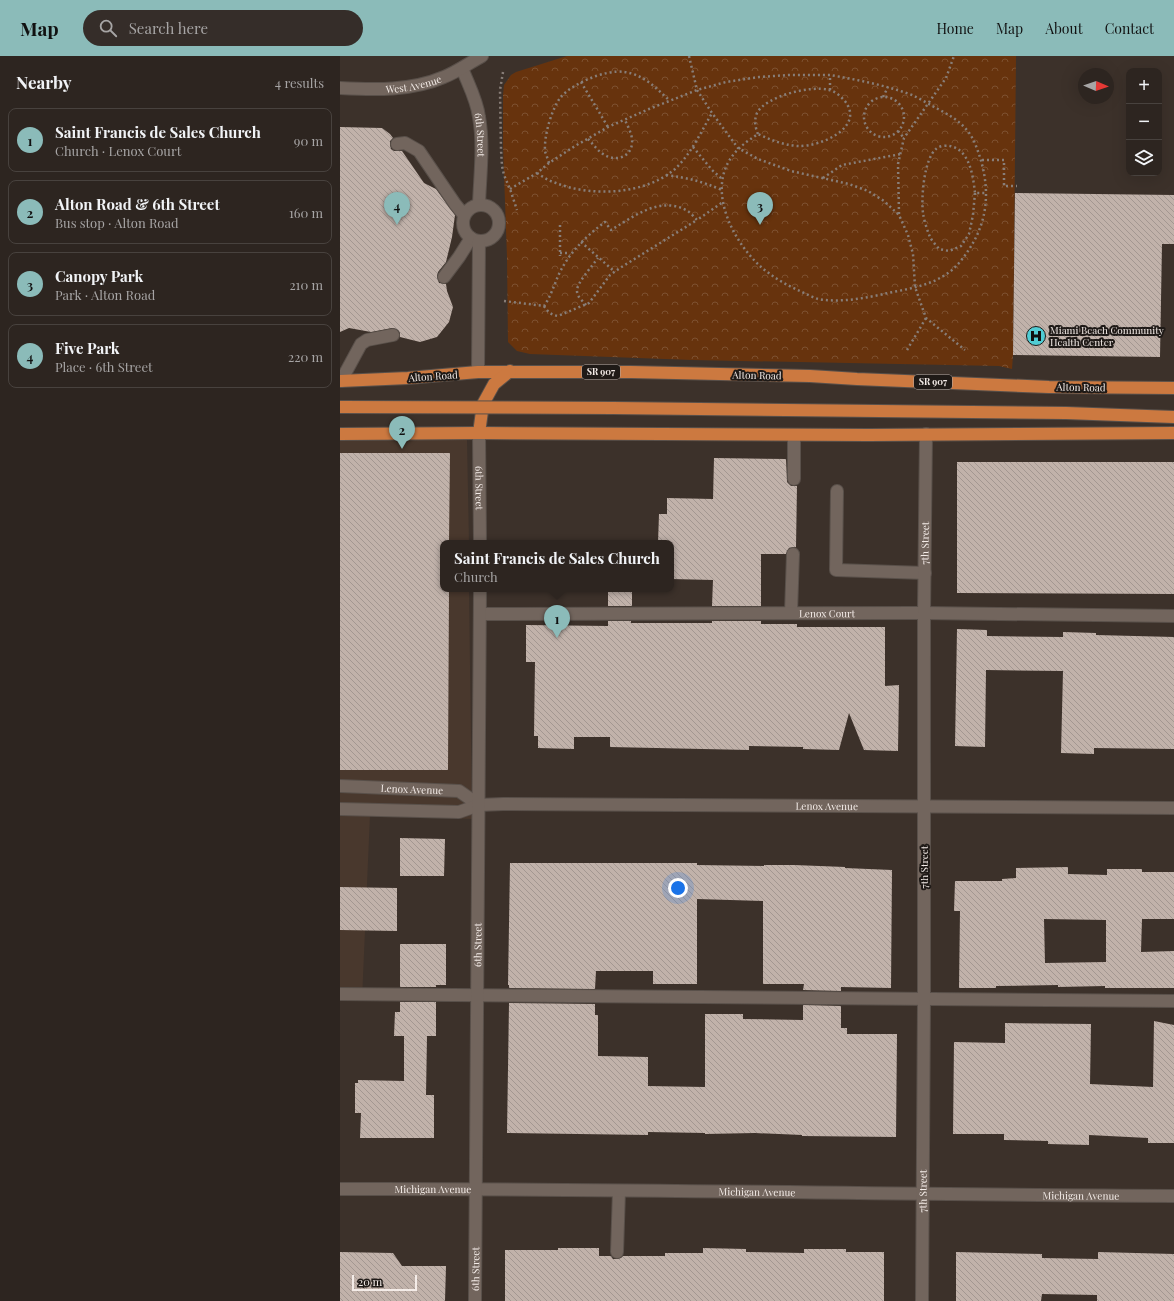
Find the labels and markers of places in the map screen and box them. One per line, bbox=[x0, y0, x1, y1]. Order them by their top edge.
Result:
pin: 4 bbox=[384, 192, 410, 225]
pin: 3 bbox=[747, 192, 773, 225]
place label: Miami Beach Community Health Center bbox=[1050, 323, 1164, 349]
hospital icon: Miami Beach Community Health Center bbox=[1025, 325, 1047, 347]
pin: 2 bbox=[389, 416, 415, 449]
pin: 1 bbox=[544, 605, 570, 638]

